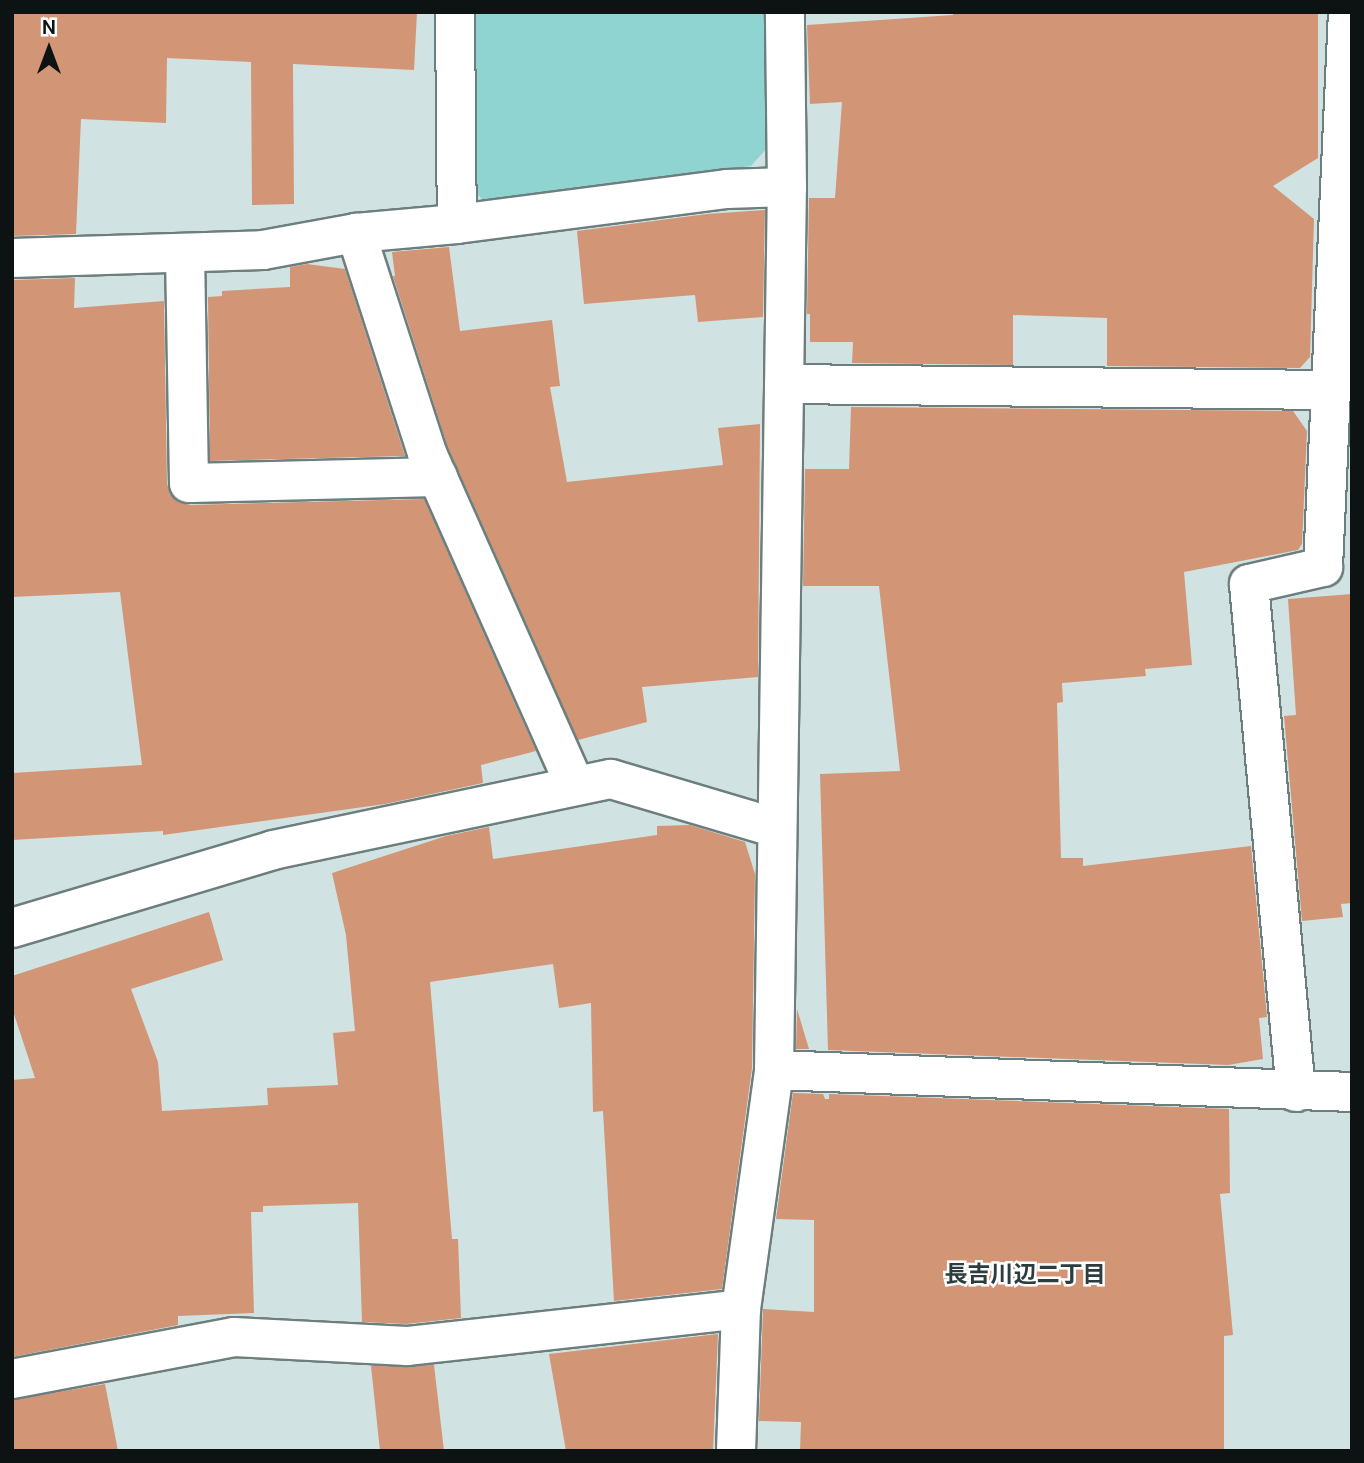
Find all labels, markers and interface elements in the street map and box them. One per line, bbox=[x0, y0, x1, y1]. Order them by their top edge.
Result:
north arrow bbox=[14, 14, 84, 84]
text: N bbox=[42, 15, 56, 40]
district label: 長吉川辺二丁目 bbox=[945, 1260, 1105, 1288]

